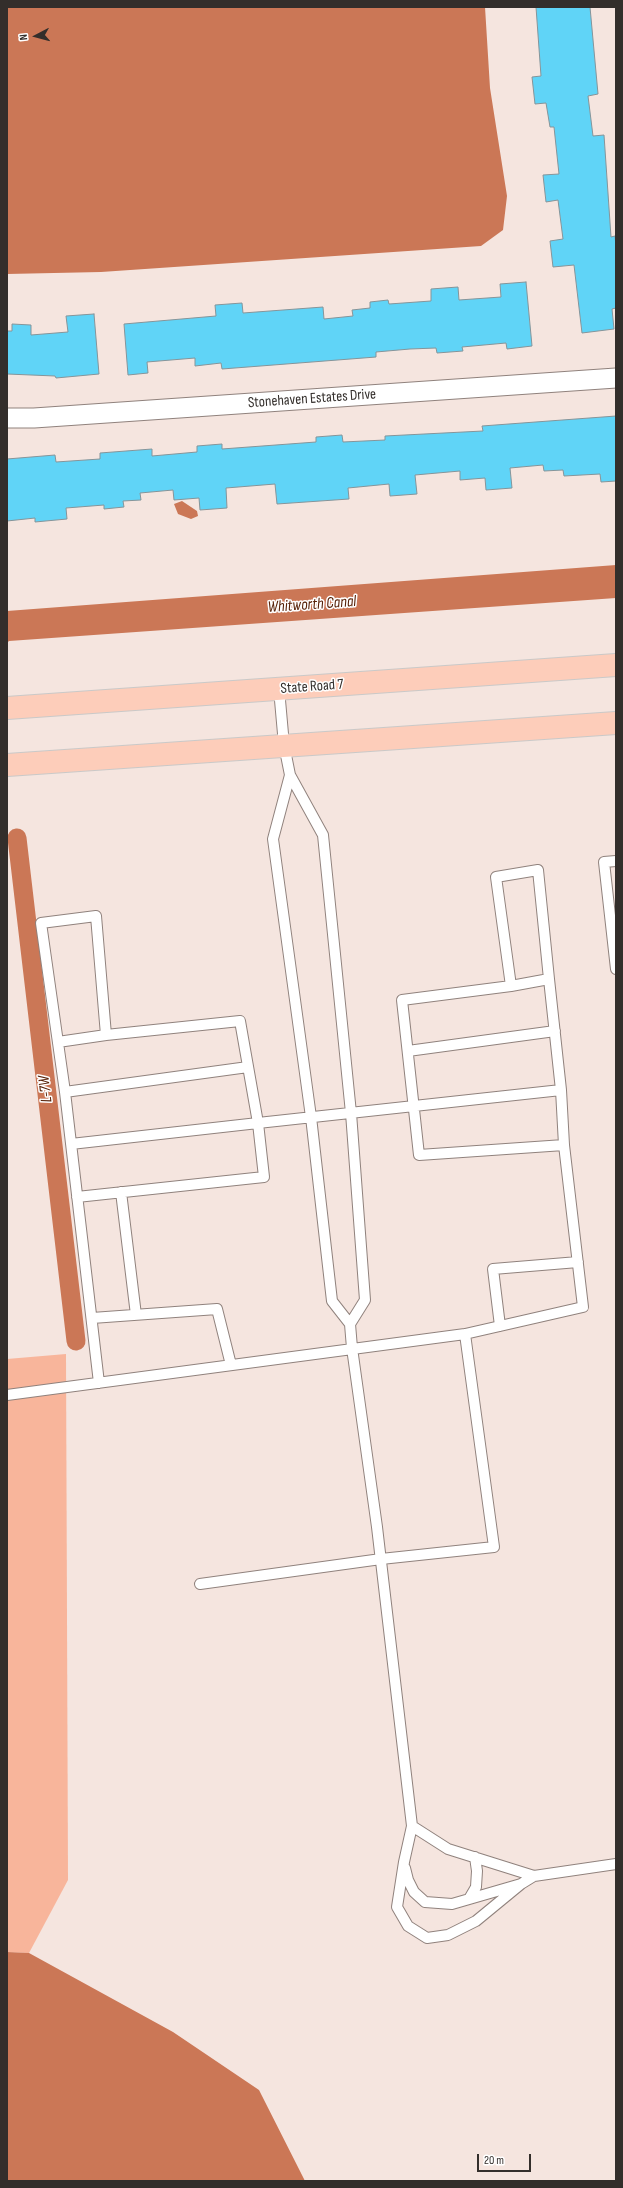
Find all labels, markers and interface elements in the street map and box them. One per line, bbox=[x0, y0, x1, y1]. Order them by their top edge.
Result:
north arrow bbox=[16, 16, 56, 56]
text: N bbox=[17, 34, 30, 41]
street label: Stonehaven Estates Drive bbox=[247, 386, 377, 412]
water label: Whitworth Canal bbox=[267, 592, 357, 618]
street label: State Road 7 bbox=[280, 676, 344, 698]
water label: L-7W bbox=[35, 1074, 57, 1104]
scale bar bbox=[479, 2146, 533, 2172]
text: 20 m bbox=[484, 2153, 504, 2168]

